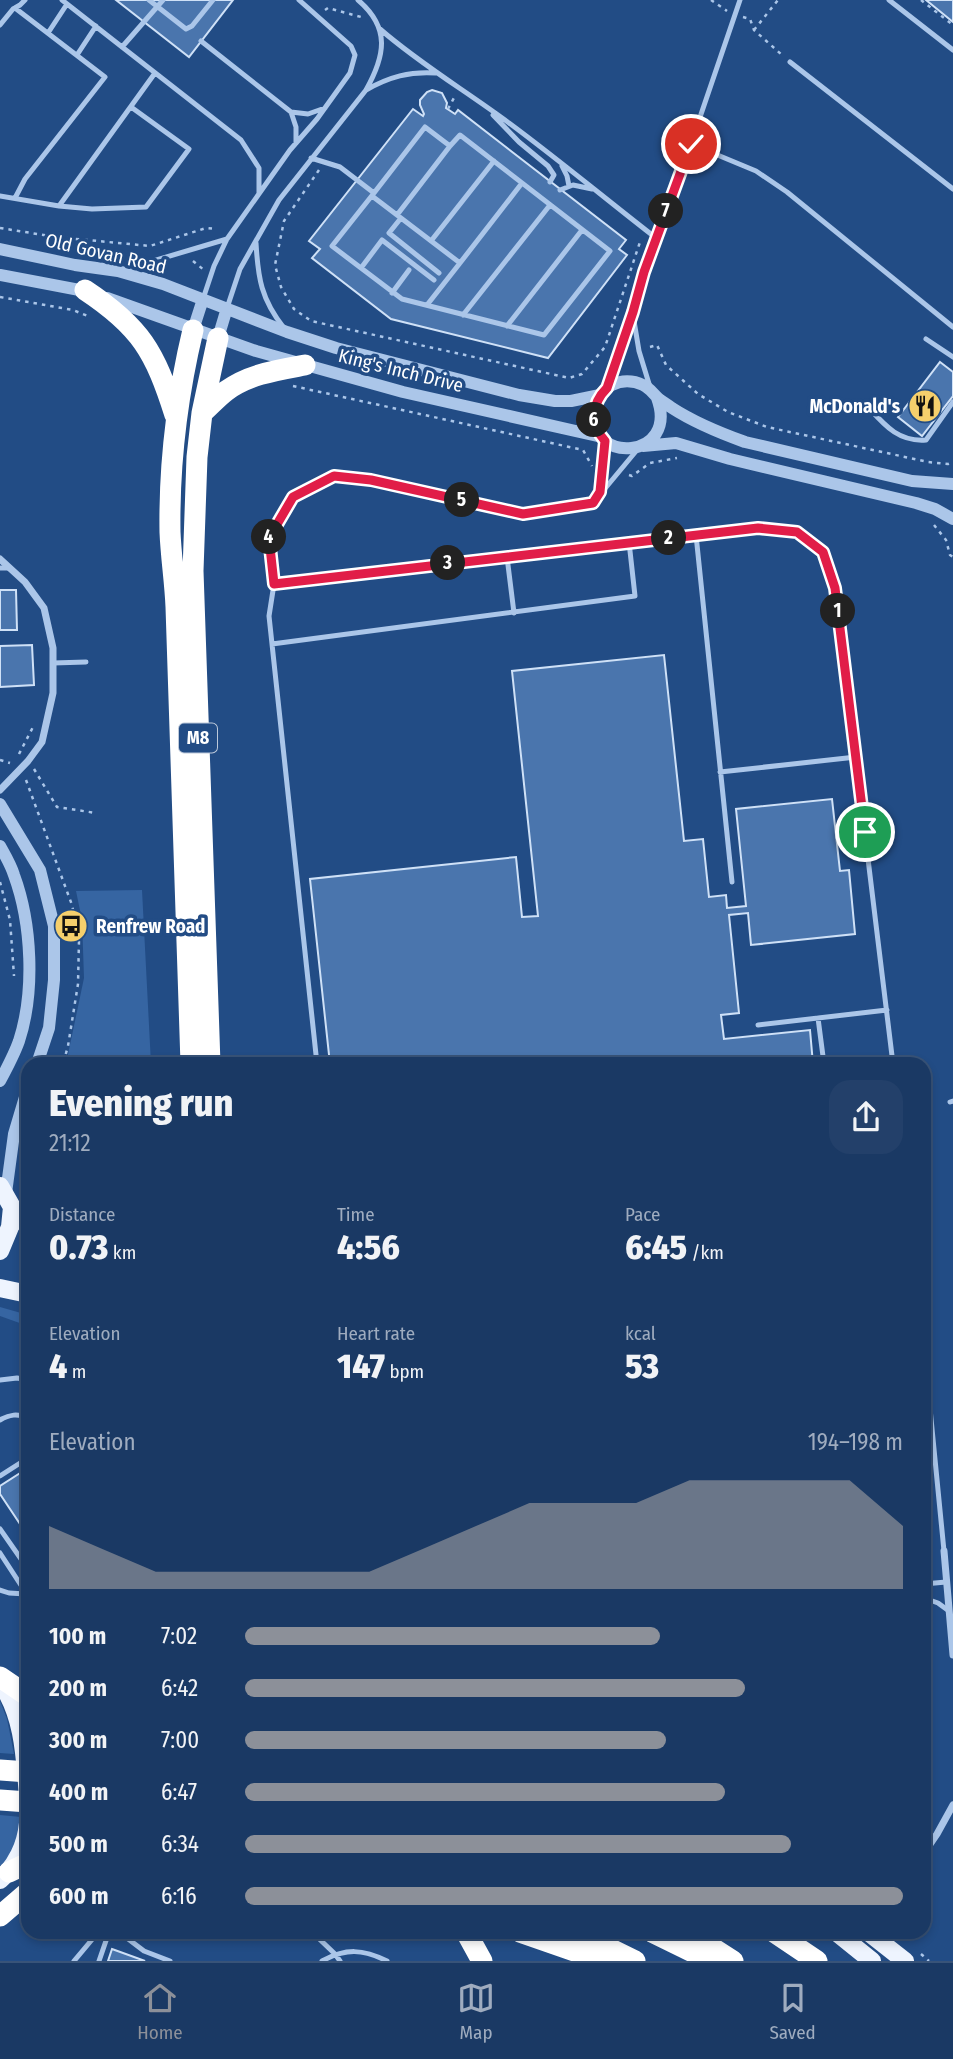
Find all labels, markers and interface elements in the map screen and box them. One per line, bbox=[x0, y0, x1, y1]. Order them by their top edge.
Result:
pin bbox=[661, 114, 721, 174]
icon: check bbox=[672, 125, 710, 163]
pin: 7 bbox=[648, 194, 684, 228]
text: 7 bbox=[661, 199, 670, 222]
street label: Old Govan Road bbox=[43, 228, 169, 279]
street label: King's Inch Drive bbox=[336, 344, 466, 397]
restaurant icon: McDonald's bbox=[906, 387, 944, 425]
place label: McDonald's bbox=[810, 395, 901, 418]
pin: 6 bbox=[576, 402, 612, 438]
text: 6 bbox=[589, 408, 598, 431]
pin: 5 bbox=[444, 482, 480, 518]
text: 5 bbox=[457, 488, 466, 511]
pin: 4 bbox=[252, 520, 286, 554]
pin: 2 bbox=[652, 520, 686, 556]
text: 4 bbox=[264, 525, 273, 548]
text: 2 bbox=[664, 526, 673, 549]
pin: 3 bbox=[430, 546, 466, 580]
text: 3 bbox=[443, 551, 452, 574]
pin: 1 bbox=[820, 594, 856, 628]
text: 1 bbox=[833, 599, 842, 622]
road number: M8 bbox=[179, 724, 217, 752]
pin bbox=[835, 802, 895, 862]
icon: arrive bbox=[846, 813, 884, 851]
bus stop icon: Renfrew Road bbox=[52, 907, 90, 945]
place label: Renfrew Road bbox=[96, 915, 205, 938]
text: Evening run bbox=[49, 1080, 233, 1126]
button: share bbox=[829, 1080, 903, 1154]
text: 21:12 bbox=[49, 1129, 91, 1157]
text: Distance bbox=[49, 1203, 116, 1226]
text: Time bbox=[337, 1203, 375, 1226]
text: Pace bbox=[625, 1203, 660, 1226]
text: 0.73 bbox=[49, 1226, 108, 1268]
text: 4:56 bbox=[337, 1226, 400, 1268]
text: 6:45 bbox=[625, 1226, 687, 1268]
text: km bbox=[108, 1241, 136, 1264]
text: /km bbox=[687, 1241, 724, 1264]
text: Elevation bbox=[49, 1322, 121, 1345]
text: Heart rate bbox=[337, 1322, 415, 1345]
text: kcal bbox=[625, 1322, 656, 1345]
text: 4 bbox=[49, 1345, 67, 1387]
text: 147 bbox=[337, 1345, 385, 1387]
text: 53 bbox=[625, 1345, 659, 1387]
text: m bbox=[67, 1360, 86, 1383]
text: bpm bbox=[385, 1360, 424, 1383]
text: Elevation bbox=[49, 1428, 136, 1456]
text: 194–198 m bbox=[808, 1428, 903, 1456]
text: 100 m bbox=[49, 1622, 106, 1650]
text: 7:02 bbox=[161, 1622, 197, 1650]
text: 200 m bbox=[49, 1674, 107, 1702]
text: 6:42 bbox=[161, 1674, 198, 1702]
text: 300 m bbox=[49, 1726, 107, 1754]
text: 7:00 bbox=[161, 1726, 199, 1754]
text: 400 m bbox=[49, 1778, 108, 1806]
text: 6:47 bbox=[161, 1778, 197, 1806]
text: 500 m bbox=[49, 1830, 108, 1858]
text: 6:34 bbox=[161, 1830, 199, 1858]
text: 600 m bbox=[49, 1882, 108, 1910]
text: 6:16 bbox=[161, 1882, 197, 1910]
tab: Home bbox=[137, 1979, 183, 2044]
tab: Map bbox=[457, 1979, 495, 2044]
tab: Saved bbox=[769, 1979, 816, 2044]

